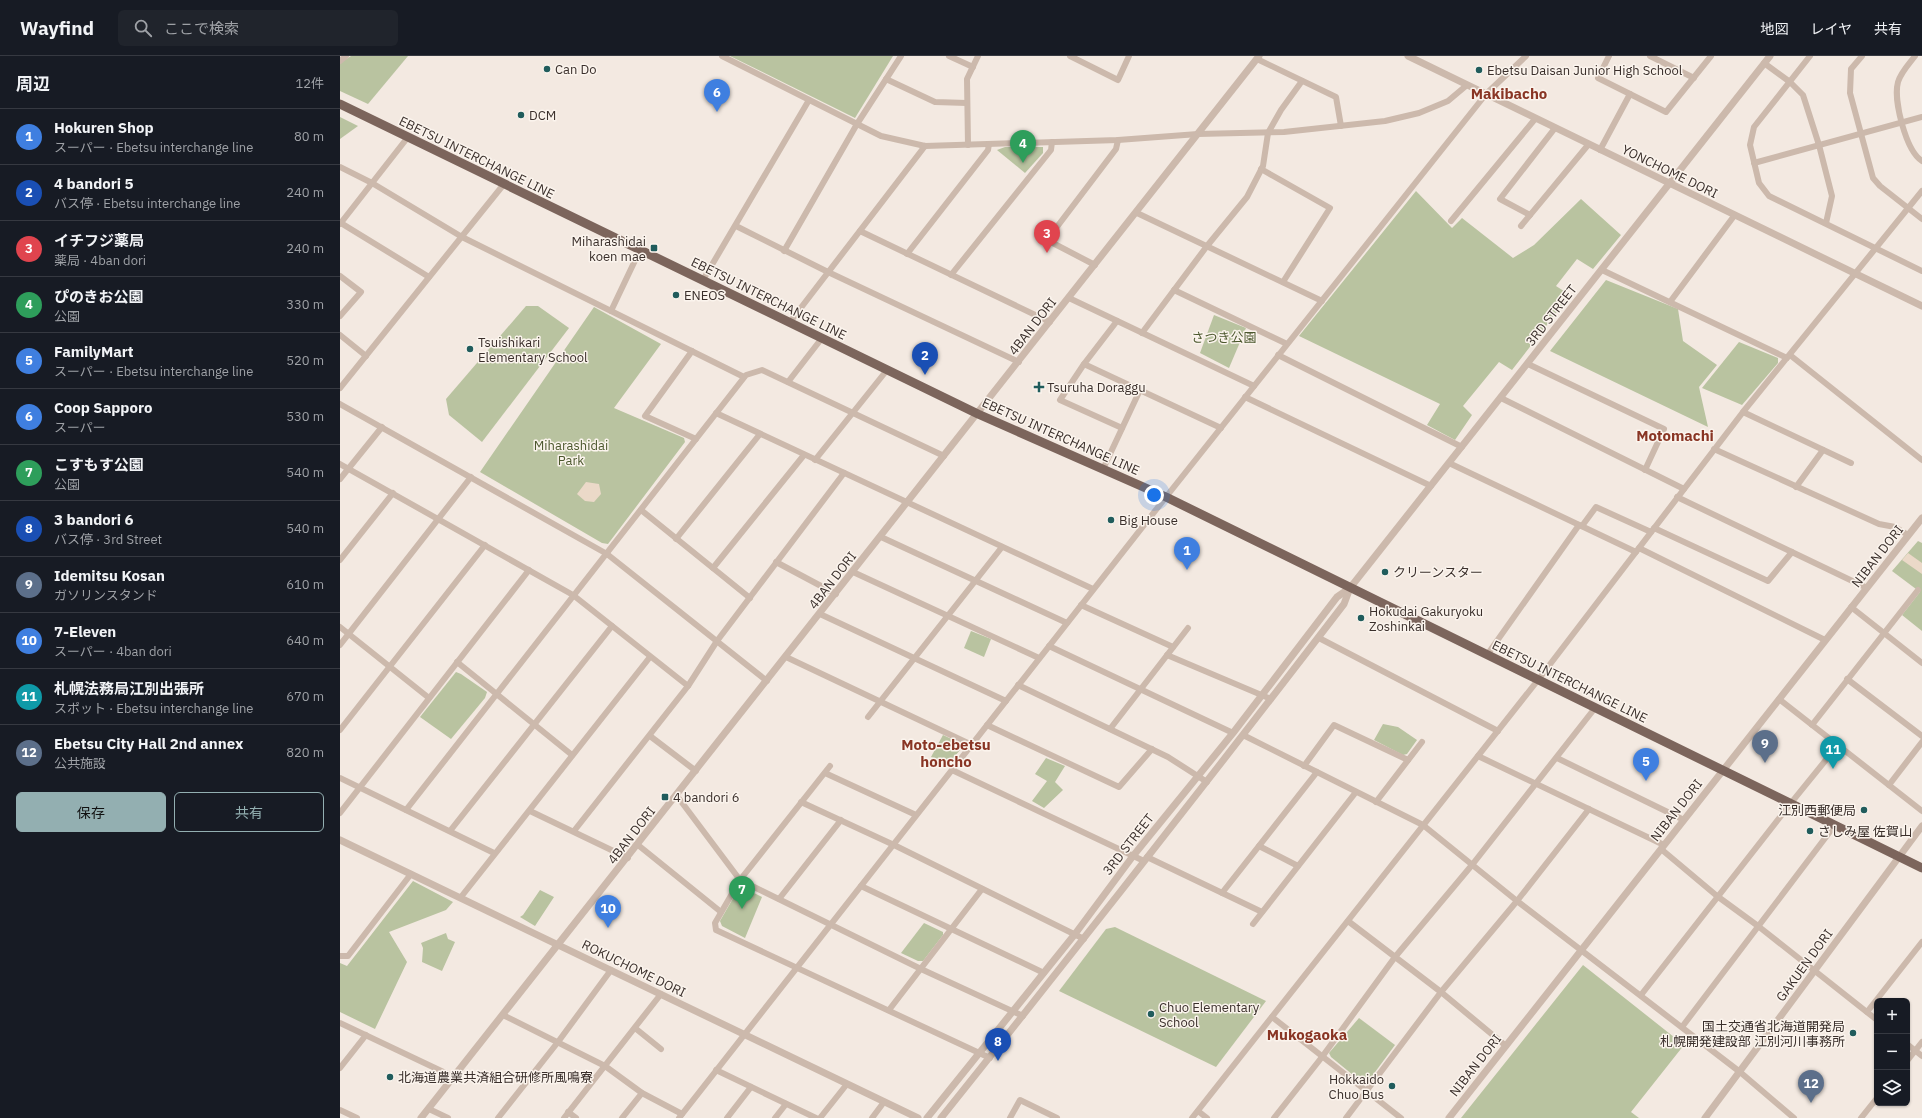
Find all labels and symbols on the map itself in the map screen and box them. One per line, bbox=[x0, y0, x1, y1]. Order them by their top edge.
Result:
place label: Can Do bbox=[555, 61, 596, 78]
place label: Ebetsu Daisan Junior High School bbox=[1487, 62, 1683, 79]
marker: Can Do bbox=[542, 64, 552, 74]
marker: Ebetsu Daisan Junior High School bbox=[1474, 65, 1484, 75]
pin: 6 bbox=[704, 79, 730, 112]
district label: Makibacho bbox=[1471, 84, 1547, 103]
place label: DCM bbox=[529, 107, 556, 124]
marker: DCM bbox=[516, 110, 526, 120]
street label: EBETSU INTERCHANGE LINE bbox=[396, 112, 557, 203]
pin: 4 bbox=[1010, 130, 1036, 163]
street label: YONCHOME DORI bbox=[1619, 141, 1721, 202]
pin: 3 bbox=[1034, 220, 1060, 253]
place label: Miharashidai koen mae bbox=[572, 233, 646, 265]
marker: Miharashidai koen mae bbox=[649, 243, 659, 253]
street label: EBETSU INTERCHANGE LINE bbox=[688, 253, 849, 344]
street label: 3RD STREET bbox=[1522, 281, 1581, 350]
place label: ENEOS bbox=[684, 287, 725, 304]
marker: ENEOS bbox=[671, 290, 681, 300]
street label: 4BAN DORI bbox=[1005, 294, 1060, 358]
park label: さつき公園 bbox=[1191, 329, 1257, 346]
place label: Tsuishikari Elementary School bbox=[478, 334, 588, 366]
pin: 2 bbox=[912, 342, 938, 375]
marker: Tsuishikari Elementary School bbox=[465, 344, 475, 354]
place label: Tsuruha Doraggu bbox=[1047, 379, 1146, 396]
marker: Tsuruha Doraggu bbox=[1034, 382, 1044, 392]
street label: EBETSU INTERCHANGE LINE bbox=[979, 394, 1142, 479]
district label: Motomachi bbox=[1636, 426, 1714, 445]
park label: Miharashidai Park bbox=[534, 437, 608, 469]
your location bbox=[1144, 485, 1164, 505]
place label: Big House bbox=[1119, 512, 1178, 529]
marker: Big House bbox=[1106, 515, 1116, 525]
street label: NIBAN DORI bbox=[1848, 522, 1907, 591]
pin: 1 bbox=[1174, 537, 1200, 570]
street label: 4BAN DORI bbox=[805, 548, 860, 612]
place label: クリーンスター bbox=[1393, 564, 1483, 581]
marker: クリーンスター bbox=[1380, 567, 1390, 577]
place label: Hokudai Gakuryoku Zoshinkai bbox=[1369, 603, 1483, 635]
marker: Hokudai Gakuryoku Zoshinkai bbox=[1356, 613, 1366, 623]
street label: EBETSU INTERCHANGE LINE bbox=[1489, 636, 1650, 727]
pin: 9 bbox=[1752, 730, 1778, 763]
district label: Moto-ebetsu honcho bbox=[901, 735, 991, 771]
pin: 11 bbox=[1820, 736, 1846, 769]
pin: 5 bbox=[1633, 748, 1659, 781]
street label: NIBAN DORI bbox=[1647, 776, 1706, 845]
place label: 4 bandori 6 bbox=[673, 789, 739, 806]
marker: 4 bandori 6 bbox=[660, 792, 670, 802]
place label: 江別西郵便局 bbox=[1778, 802, 1856, 819]
street label: 4BAN DORI bbox=[604, 803, 659, 867]
marker: 江別西郵便局 bbox=[1859, 805, 1869, 815]
street label: 3RD STREET bbox=[1099, 810, 1158, 879]
place label: さしみ屋 佐賀山 bbox=[1818, 823, 1912, 840]
marker: さしみ屋 佐賀山 bbox=[1805, 826, 1815, 836]
pin: 7 bbox=[729, 876, 755, 909]
pin: 10 bbox=[595, 895, 621, 928]
street label: GAKUEN DORI bbox=[1772, 926, 1836, 1005]
street label: ROKUCHOME DORI bbox=[579, 936, 689, 1001]
place label: Chuo Elementary School bbox=[1159, 999, 1260, 1031]
marker: Chuo Elementary School bbox=[1146, 1009, 1156, 1019]
place label: 国土交通省北海道開発局 札幌開発建設部 江別河川事務所 bbox=[1660, 1018, 1845, 1050]
district label: Mukogaoka bbox=[1267, 1025, 1348, 1044]
pin: 8 bbox=[985, 1028, 1011, 1061]
marker: 国土交通省北海道開発局 札幌開発建設部 江別河川事務所 bbox=[1848, 1028, 1858, 1038]
street label: NIBAN DORI bbox=[1446, 1031, 1505, 1100]
place label: 北海道農業共済組合研修所風鳴寮 bbox=[398, 1069, 593, 1086]
pin: 12 bbox=[1798, 1070, 1824, 1103]
place label: Hokkaido Chuo Bus bbox=[1329, 1071, 1384, 1103]
marker: 北海道農業共済組合研修所風鳴寮 bbox=[385, 1072, 395, 1082]
marker: Hokkaido Chuo Bus bbox=[1387, 1081, 1397, 1091]

